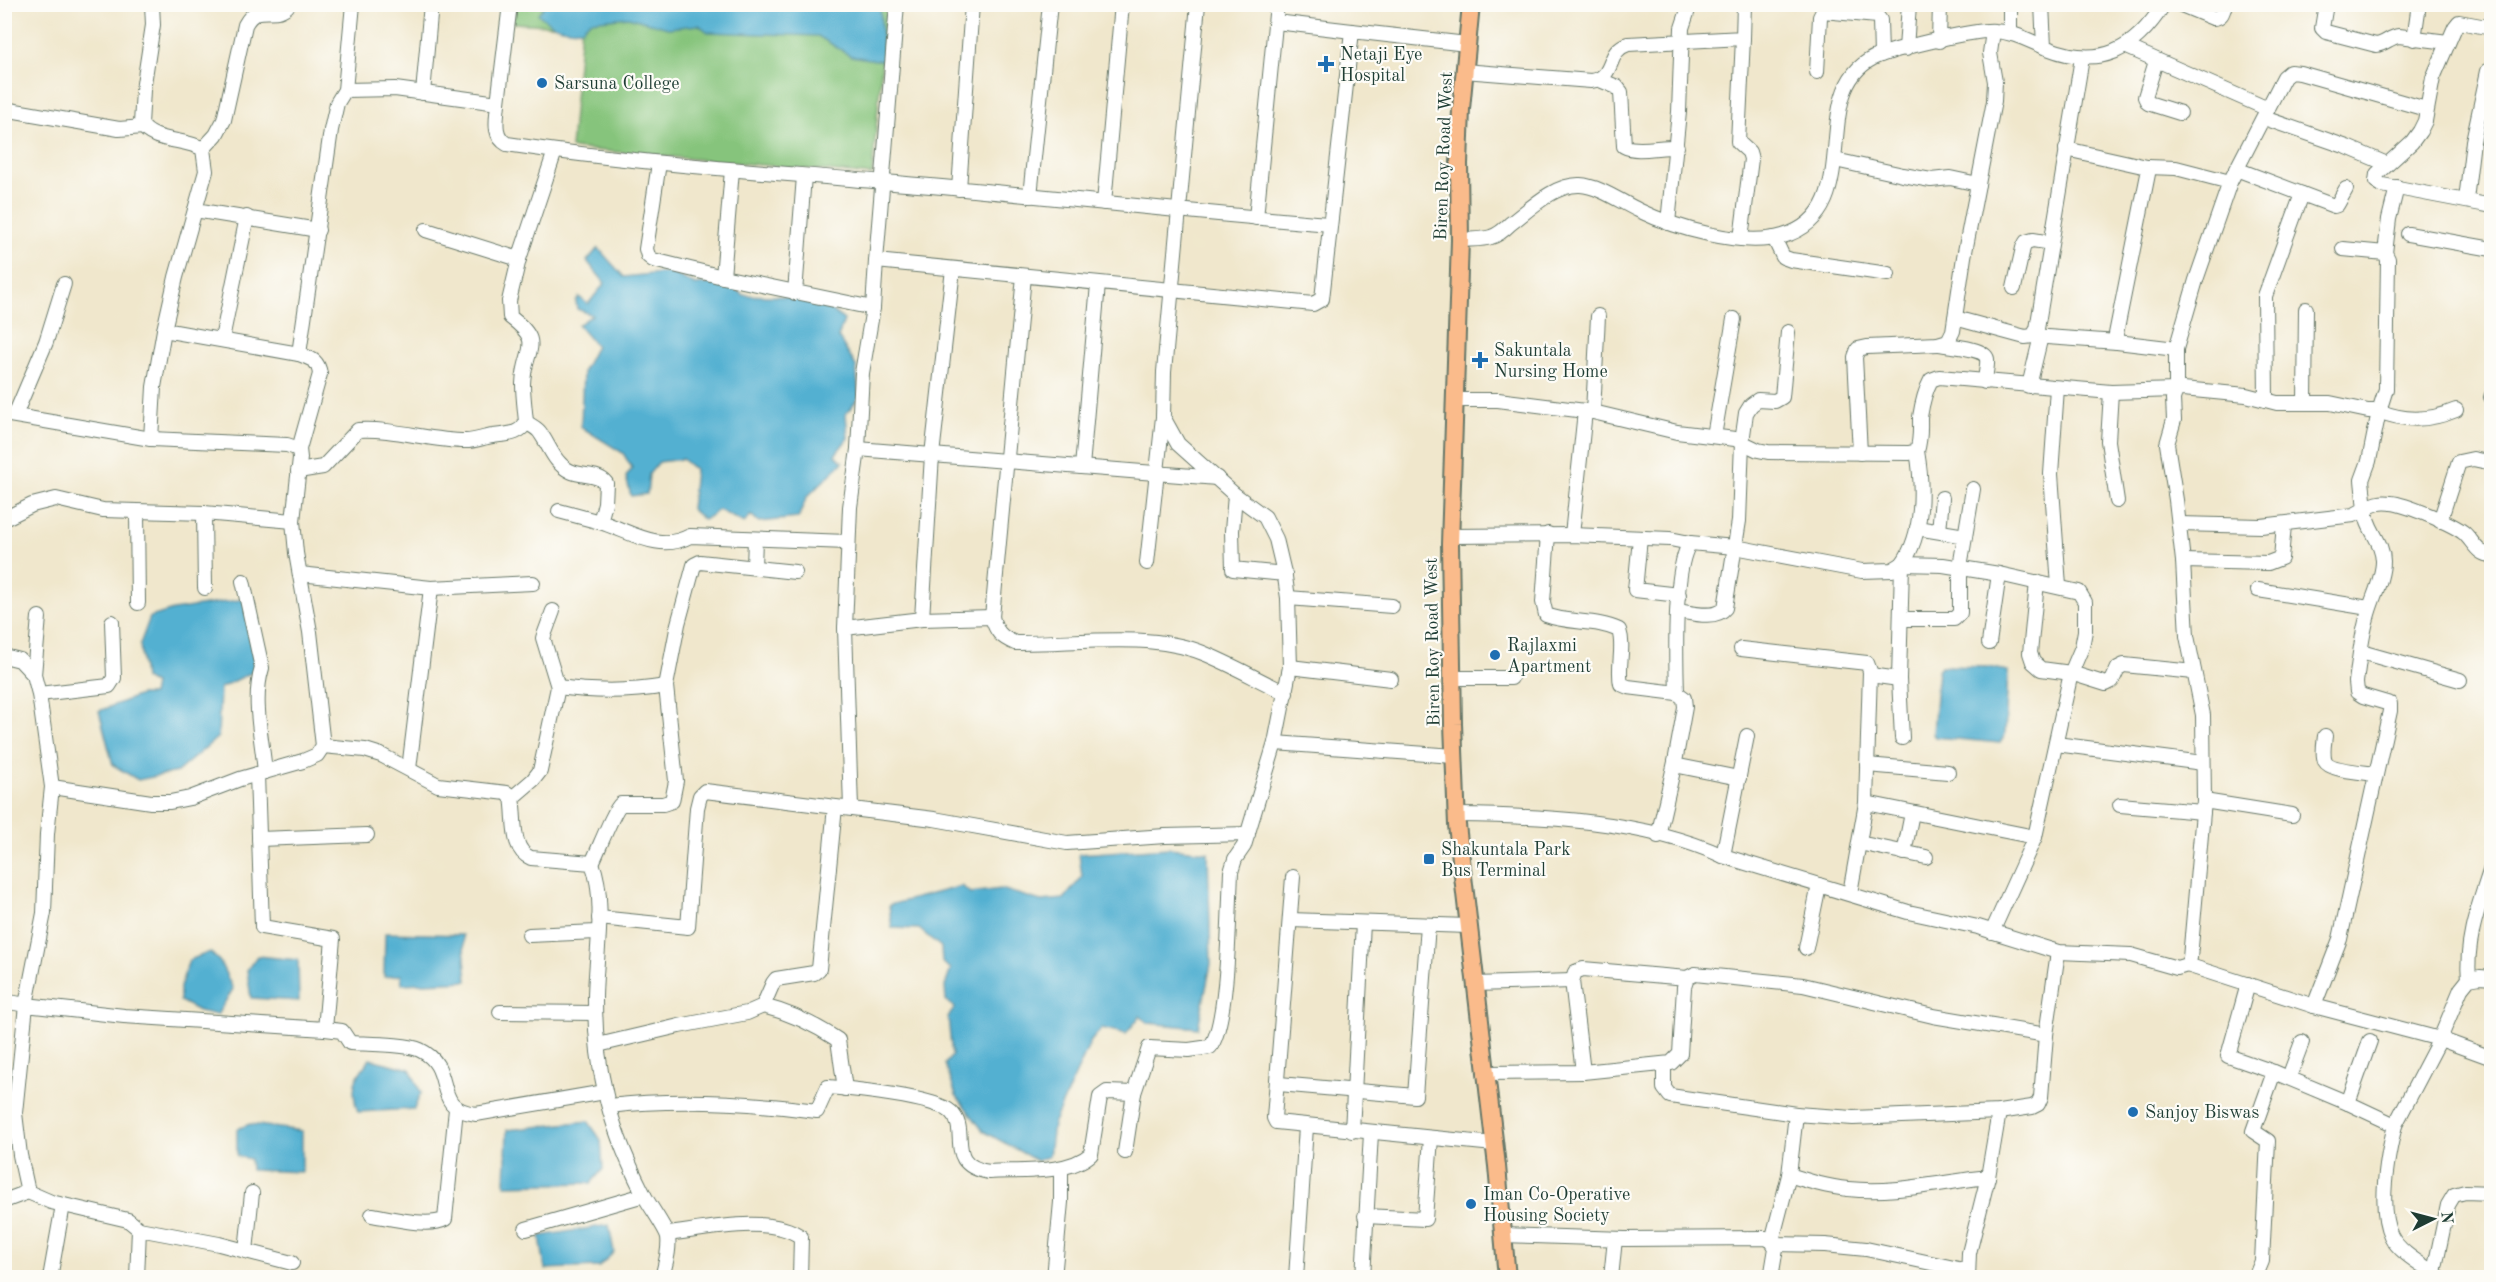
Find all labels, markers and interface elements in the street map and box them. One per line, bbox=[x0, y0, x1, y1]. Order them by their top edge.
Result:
place label: Netaji Eye Hospital bbox=[1340, 46, 1422, 85]
marker: Netaji Eye Hospital bbox=[1317, 55, 1335, 73]
street label: Biren Roy Road West bbox=[1432, 71, 1456, 241]
place label: Sarsuna College bbox=[554, 75, 680, 93]
marker: Sarsuna College bbox=[535, 76, 549, 90]
place label: Sakuntala Nursing Home bbox=[1494, 342, 1608, 381]
marker: Sakuntala Nursing Home bbox=[1471, 351, 1489, 369]
street label: Biren Roy Road West bbox=[1423, 557, 1443, 727]
place label: Rajlaxmi Apartment bbox=[1507, 637, 1591, 676]
marker: Rajlaxmi Apartment bbox=[1488, 648, 1502, 662]
place label: Shakuntala Park Bus Terminal bbox=[1441, 841, 1571, 880]
marker: Shakuntala Park Bus Terminal bbox=[1422, 852, 1436, 866]
place label: Sanjoy Biswas bbox=[2145, 1104, 2259, 1122]
marker: Sanjoy Biswas bbox=[2126, 1105, 2140, 1119]
place label: Iman Co-Operative Housing Society bbox=[1483, 1186, 1630, 1225]
north arrow bbox=[2403, 1189, 2463, 1249]
marker: Iman Co-Operative Housing Society bbox=[1464, 1197, 1478, 1211]
text: N bbox=[2437, 1211, 2455, 1225]

